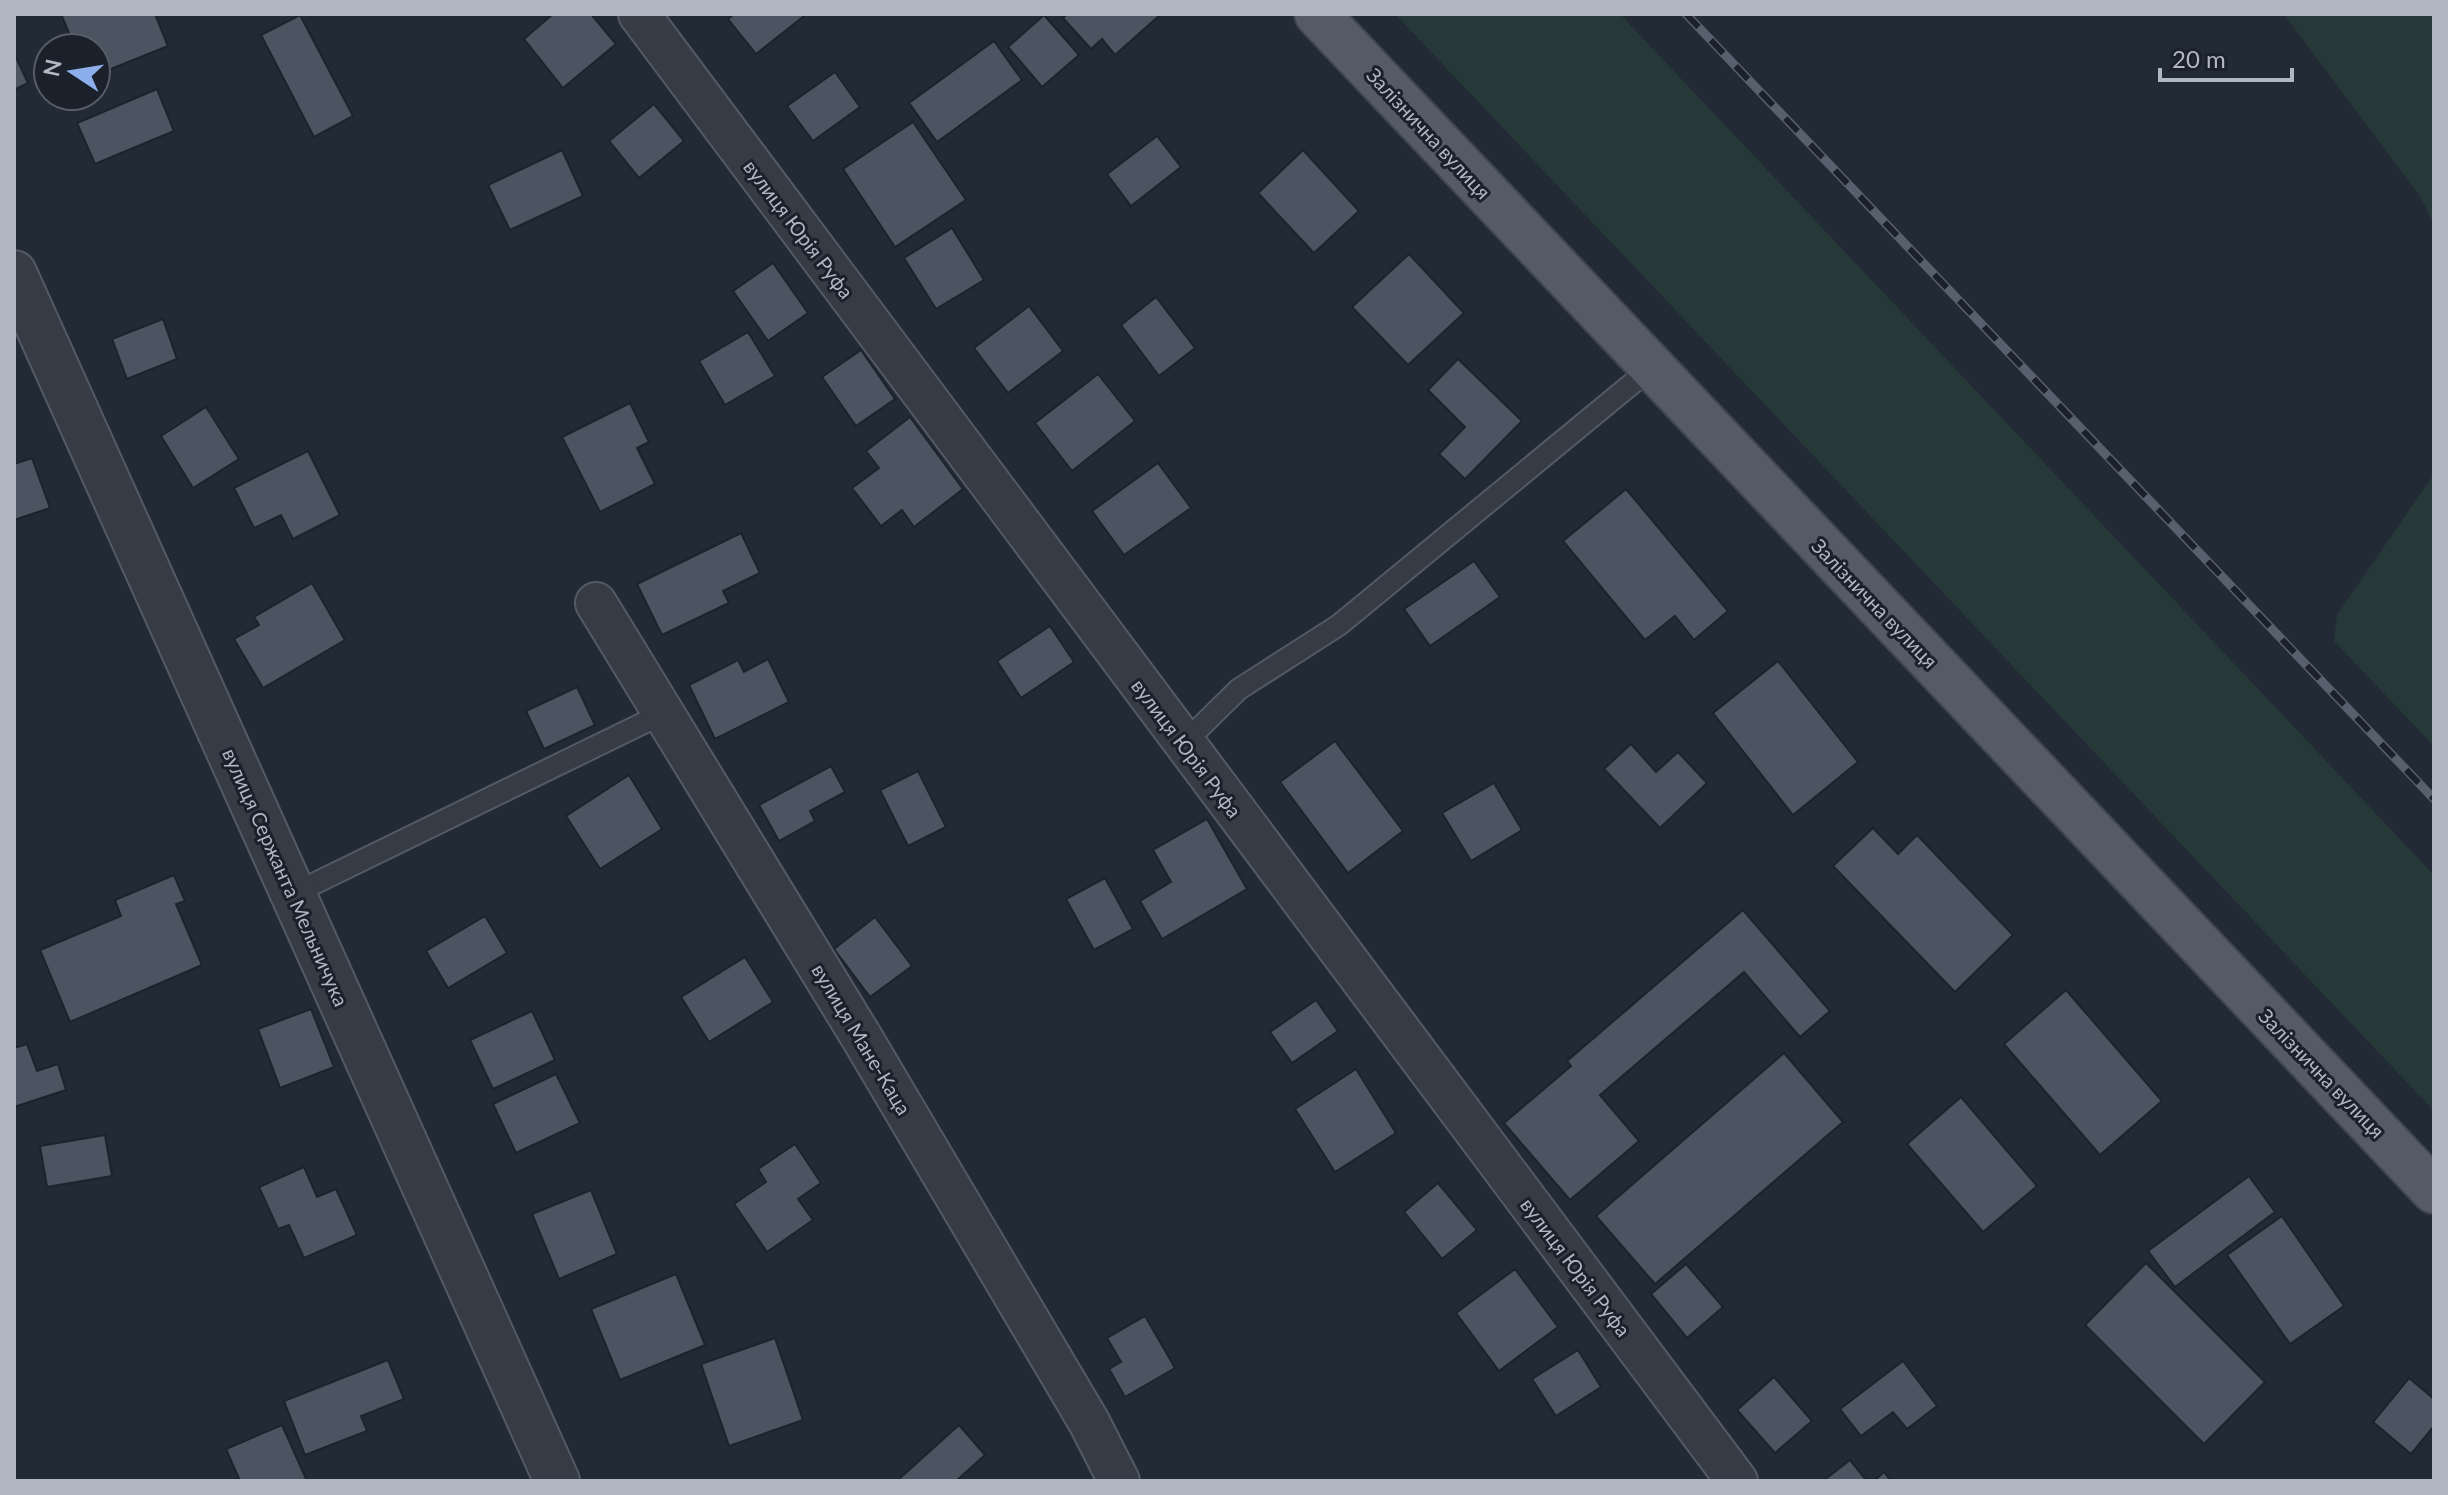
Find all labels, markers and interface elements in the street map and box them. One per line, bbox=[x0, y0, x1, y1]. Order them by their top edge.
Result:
north arrow bbox=[32, 32, 112, 112]
scale bar bbox=[2160, 32, 2292, 82]
text: 20 m bbox=[2172, 44, 2226, 73]
text: N bbox=[37, 57, 67, 79]
street label: Залізнична вулиця bbox=[1362, 63, 1496, 203]
street label: вулиця Юрія Руфа bbox=[739, 155, 859, 303]
street label: Залізнична вулиця bbox=[1807, 533, 1943, 673]
street label: вулиця Юрія Руфа bbox=[1127, 674, 1247, 822]
street label: вулиця Сержанта Мельничука bbox=[218, 744, 354, 1010]
street label: вулиця Мане-Каца bbox=[807, 959, 917, 1119]
street label: Залізнична вулиця bbox=[2254, 1003, 2390, 1143]
street label: вулиця Юрія Руфа bbox=[1516, 1193, 1636, 1341]

